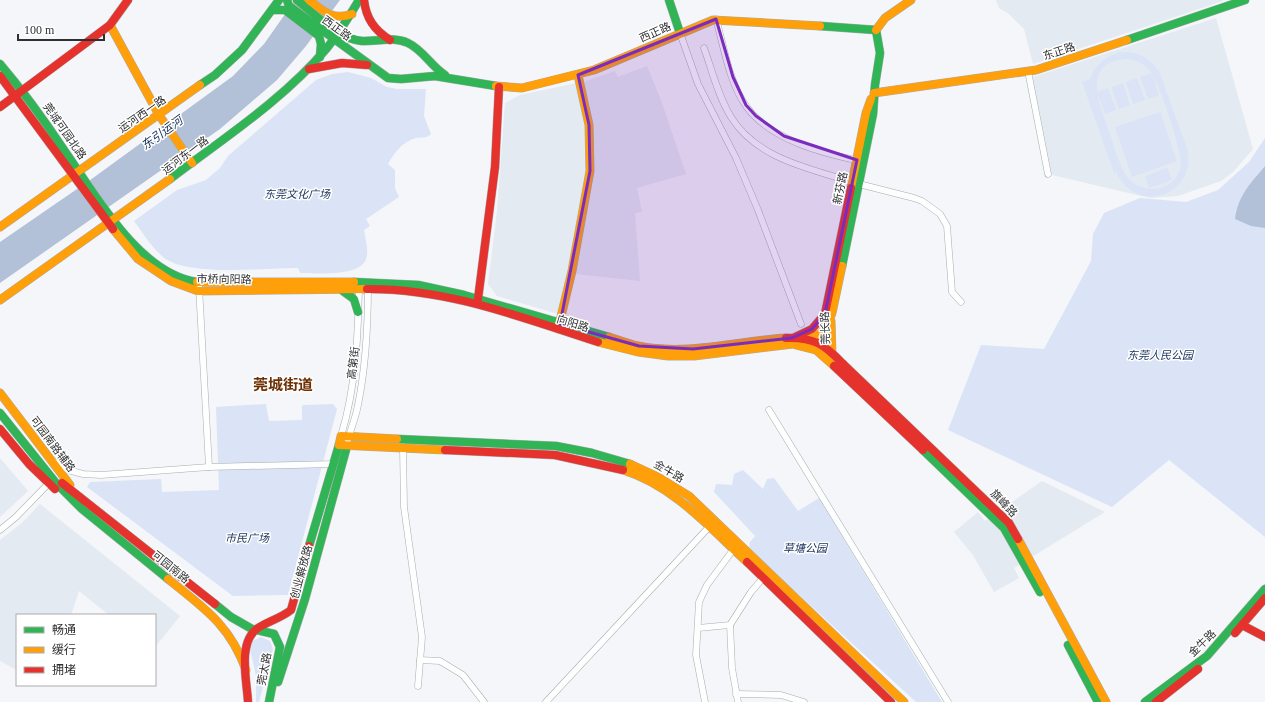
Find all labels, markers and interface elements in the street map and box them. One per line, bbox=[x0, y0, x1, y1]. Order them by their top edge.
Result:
street label: 西正路 bbox=[320, 13, 354, 43]
scale bar bbox=[18, 16, 104, 42]
street label: 西正路 bbox=[637, 20, 673, 44]
text: 100 m bbox=[24, 23, 55, 37]
street label: 东正路 bbox=[1041, 40, 1077, 62]
street label: 运河西一路 bbox=[116, 93, 168, 135]
street label: 莞城可园北路 bbox=[41, 101, 89, 161]
water label: 东引运河 bbox=[138, 112, 187, 153]
street label: 运河东一路 bbox=[159, 134, 211, 176]
street label: 新芬路 bbox=[831, 171, 849, 205]
park label: 东莞文化广场 bbox=[264, 188, 331, 200]
street label: 市桥向阳路 bbox=[196, 273, 252, 285]
street label: 莞长路 bbox=[818, 311, 832, 345]
street label: 向阳路 bbox=[555, 312, 591, 334]
street label: 高第街 bbox=[345, 346, 361, 380]
park label: 东莞人民公园 bbox=[1127, 349, 1195, 361]
district label: 莞城街道 bbox=[253, 376, 313, 393]
street label: 可园南路辅路 bbox=[28, 414, 78, 474]
street label: 金牛路 bbox=[652, 458, 686, 484]
street label: 旗峰路 bbox=[988, 487, 1020, 519]
park label: 市民广场 bbox=[225, 532, 270, 544]
park label: 草塘公园 bbox=[783, 542, 829, 554]
street label: 创业解放路 bbox=[288, 544, 314, 600]
street label: 可园南路 bbox=[150, 548, 192, 586]
legend bbox=[16, 614, 156, 686]
text: 畅通 bbox=[52, 623, 76, 637]
street label: 金牛路 bbox=[1186, 627, 1218, 659]
text: 缓行 bbox=[52, 643, 76, 657]
street label: 莞太路 bbox=[255, 652, 273, 686]
text: 拥堵 bbox=[52, 663, 76, 677]

